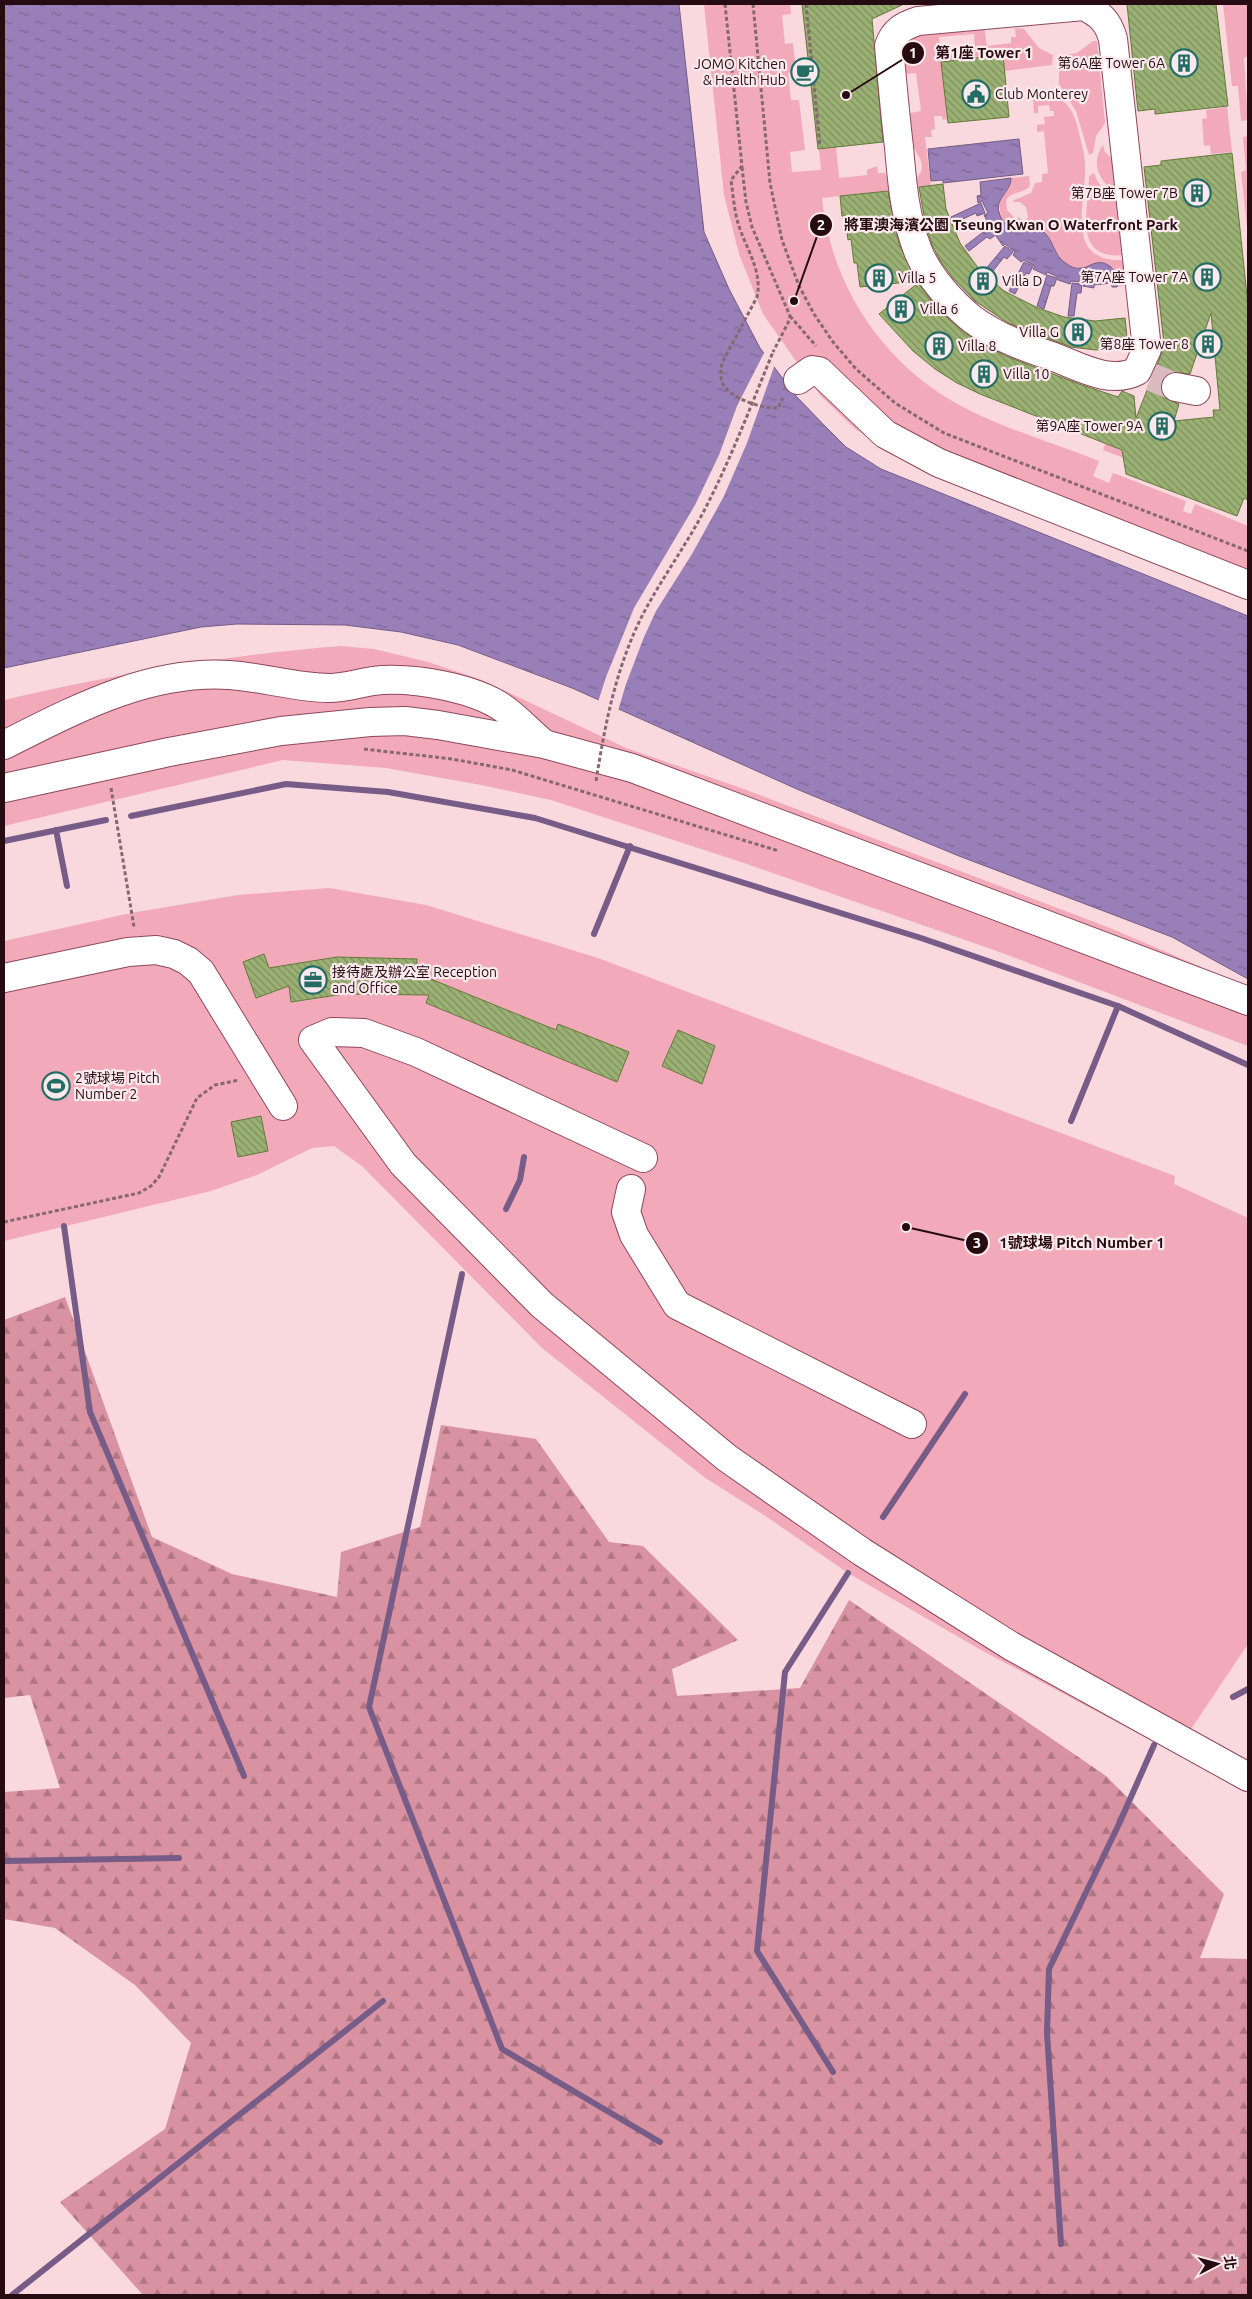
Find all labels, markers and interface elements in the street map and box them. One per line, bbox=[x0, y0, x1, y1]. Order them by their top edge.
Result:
callout: 第1座 Tower 1 bbox=[900, 38, 1042, 68]
text: 1 bbox=[909, 44, 917, 61]
text: 第1座 Tower 1 bbox=[935, 44, 1033, 61]
building icon: 第6A座 Tower 6A bbox=[1169, 48, 1199, 78]
place label: 第6A座 Tower 6A bbox=[1057, 55, 1165, 71]
place label: JOMO Kitchen & Health Hub bbox=[694, 56, 786, 88]
cafe icon: JOMO Kitchen & Health Hub bbox=[790, 57, 820, 87]
public building icon: Club Monterey bbox=[961, 79, 991, 109]
place label: Club Monterey bbox=[995, 86, 1088, 102]
building icon: 第7B座 Tower 7B bbox=[1182, 178, 1212, 208]
place label: 第7B座 Tower 7B bbox=[1071, 185, 1178, 201]
callout: 將軍澳海濱公園 Tseung Kwan O Waterfront Park bbox=[809, 210, 1188, 240]
text: 2 bbox=[817, 216, 825, 233]
text: 將軍澳海濱公園 Tseung Kwan O Waterfront Park bbox=[844, 216, 1179, 233]
building icon: 第7A座 Tower 7A bbox=[1192, 262, 1222, 292]
building icon: Villa 5 bbox=[864, 263, 894, 293]
building icon: Villa D bbox=[968, 266, 998, 296]
place label: 第7A座 Tower 7A bbox=[1080, 269, 1188, 285]
place label: Villa 5 bbox=[898, 270, 936, 286]
place label: Villa D bbox=[1002, 273, 1043, 289]
building icon: Villa 6 bbox=[886, 294, 916, 324]
place label: Villa 6 bbox=[920, 301, 959, 317]
building icon: Villa G bbox=[1063, 317, 1093, 347]
place label: Villa G bbox=[1019, 324, 1059, 340]
building icon: 第8座 Tower 8 bbox=[1193, 329, 1223, 359]
building icon: Villa 8 bbox=[924, 331, 954, 361]
place label: 第8座 Tower 8 bbox=[1100, 336, 1189, 352]
place label: Villa 8 bbox=[958, 338, 997, 354]
building icon: Villa 10 bbox=[969, 359, 999, 389]
place label: Villa 10 bbox=[1003, 366, 1049, 382]
building icon: 第9A座 Tower 9A bbox=[1147, 411, 1177, 441]
place label: 第9A座 Tower 9A bbox=[1035, 418, 1143, 434]
place label: 接待處及辦公室 Reception and Office bbox=[332, 964, 497, 996]
office icon: 接待處及辦公室 Reception and Office bbox=[298, 965, 328, 995]
place label: 2號球場 Pitch Number 2 bbox=[75, 1070, 160, 1102]
sports icon: 2號球場 Pitch Number 2 bbox=[41, 1071, 71, 1101]
callout: 1號球場 Pitch Number 1 bbox=[965, 1228, 1175, 1258]
text: 3 bbox=[973, 1234, 981, 1251]
text: 1號球場 Pitch Number 1 bbox=[999, 1234, 1165, 1251]
north arrow bbox=[1192, 2239, 1242, 2289]
text: 北 bbox=[1221, 2255, 1239, 2270]

